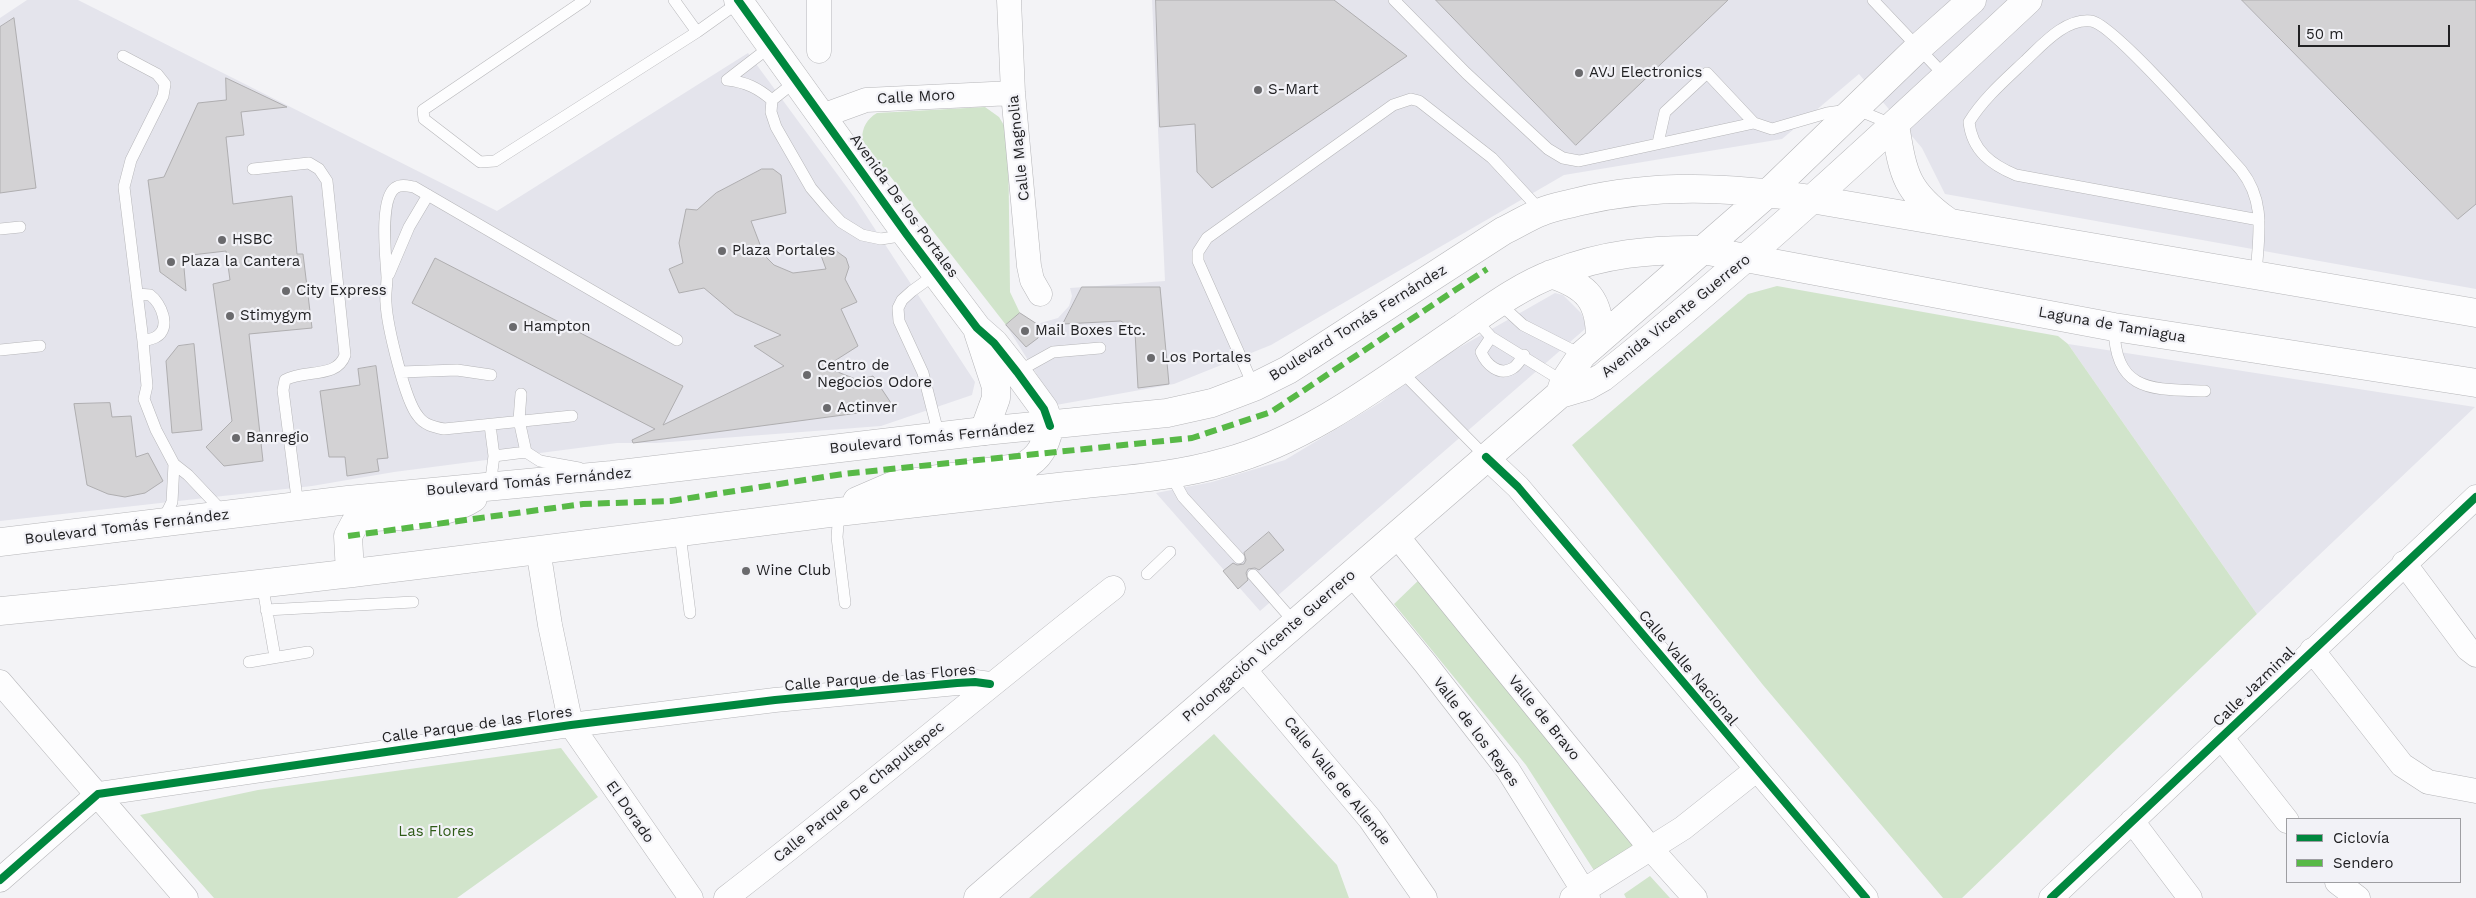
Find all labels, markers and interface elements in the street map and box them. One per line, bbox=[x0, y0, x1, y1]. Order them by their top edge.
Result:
scale bar bbox=[2301, 15, 2454, 47]
text: 50 m bbox=[2306, 25, 2343, 43]
place label: AVJ Electronics bbox=[1589, 64, 1702, 82]
marker: AVJ Electronics bbox=[1573, 67, 1585, 79]
place label: S-Mart bbox=[1268, 81, 1318, 99]
marker: S-Mart bbox=[1252, 84, 1264, 96]
street label: Calle Moro bbox=[876, 86, 956, 108]
street label: Calle Magnolia bbox=[1004, 94, 1034, 202]
street label: Avenida De los Portales bbox=[846, 131, 962, 281]
place label: HSBC bbox=[232, 231, 273, 249]
marker: HSBC bbox=[216, 234, 228, 246]
place label: Plaza Portales bbox=[732, 242, 835, 260]
marker: Plaza Portales bbox=[716, 245, 728, 257]
street label: Avenida Vicente Guerrero bbox=[1598, 250, 1754, 382]
place label: Plaza la Cantera bbox=[181, 253, 300, 271]
marker: Plaza la Cantera bbox=[165, 256, 177, 268]
street label: Boulevard Tomás Fernández bbox=[1266, 261, 1450, 385]
place label: City Express bbox=[296, 282, 387, 300]
marker: City Express bbox=[280, 285, 292, 297]
street label: Laguna de Tamiagua bbox=[2037, 303, 2187, 347]
place label: Stimygym bbox=[240, 307, 312, 325]
marker: Stimygym bbox=[224, 310, 236, 322]
place label: Hampton bbox=[523, 318, 591, 336]
marker: Hampton bbox=[507, 321, 519, 333]
place label: Mail Boxes Etc. bbox=[1035, 322, 1146, 340]
marker: Mail Boxes Etc. bbox=[1019, 325, 1031, 337]
place label: Los Portales bbox=[1161, 349, 1251, 367]
marker: Los Portales bbox=[1145, 352, 1157, 364]
place label: Centro de Negocios Odore bbox=[817, 357, 932, 392]
marker: Centro de Negocios Odore bbox=[801, 369, 813, 381]
place label: Actinver bbox=[837, 399, 897, 417]
marker: Actinver bbox=[821, 402, 833, 414]
street label: Boulevard Tomás Fernández bbox=[829, 418, 1035, 458]
place label: Banregio bbox=[246, 429, 309, 447]
marker: Banregio bbox=[230, 432, 242, 444]
street label: Boulevard Tomás Fernández bbox=[426, 464, 632, 500]
street label: Boulevard Tomás Fernández bbox=[24, 506, 230, 548]
place label: Wine Club bbox=[756, 562, 831, 580]
marker: Wine Club bbox=[740, 565, 752, 577]
street label: Prolongación Vicente Guerrero bbox=[1179, 566, 1359, 726]
street label: Calle Valle Nacional bbox=[1634, 607, 1742, 729]
street label: Calle Jazminal bbox=[2209, 643, 2299, 731]
street label: Calle Parque de las Flores bbox=[784, 661, 976, 695]
street label: Valle de Bravo bbox=[1504, 672, 1584, 764]
street label: Valle de los Reyes bbox=[1429, 674, 1523, 790]
street label: Calle Parque de las Flores bbox=[381, 703, 573, 747]
street label: Calle Valle de Allende bbox=[1280, 713, 1394, 849]
street label: Calle Parque De Chapultepec bbox=[770, 717, 948, 867]
street label: El Dorado bbox=[602, 777, 658, 847]
legend bbox=[2286, 818, 2461, 883]
park label: Las Flores bbox=[398, 823, 474, 841]
text: Ciclovía bbox=[2333, 829, 2390, 847]
text: Sendero bbox=[2333, 854, 2394, 872]

